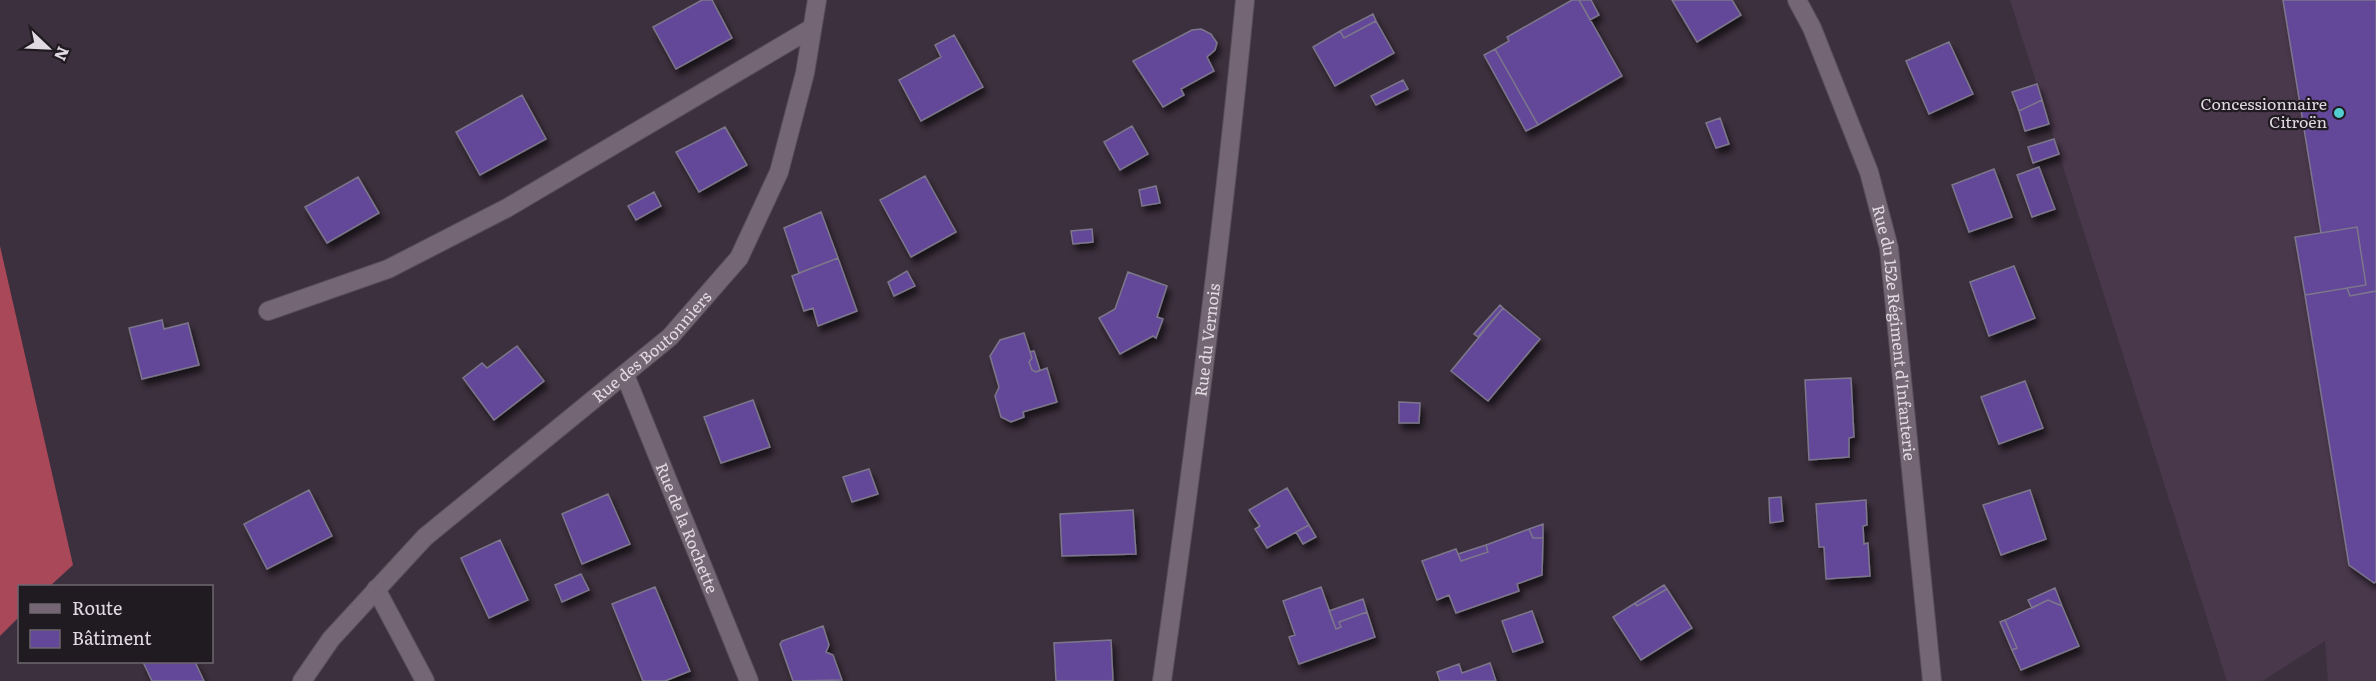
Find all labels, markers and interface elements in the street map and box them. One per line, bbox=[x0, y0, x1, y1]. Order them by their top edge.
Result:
north arrow bbox=[18, 18, 78, 78]
text: N bbox=[49, 43, 76, 65]
place label: Concessionnaire Citroën bbox=[2200, 91, 2327, 133]
marker: Concessionnaire Citroën bbox=[2332, 106, 2346, 120]
street label: Rue du 152e Régiment d'Infanterie bbox=[1867, 202, 1923, 462]
street label: Rue du Vernois bbox=[1187, 282, 1225, 398]
street label: Rue des Boutonniers bbox=[586, 285, 716, 407]
street label: Rue de la Rochette bbox=[651, 459, 725, 596]
legend bbox=[18, 585, 213, 663]
text: Route bbox=[72, 594, 122, 621]
text: Bâtiment bbox=[72, 624, 152, 651]

